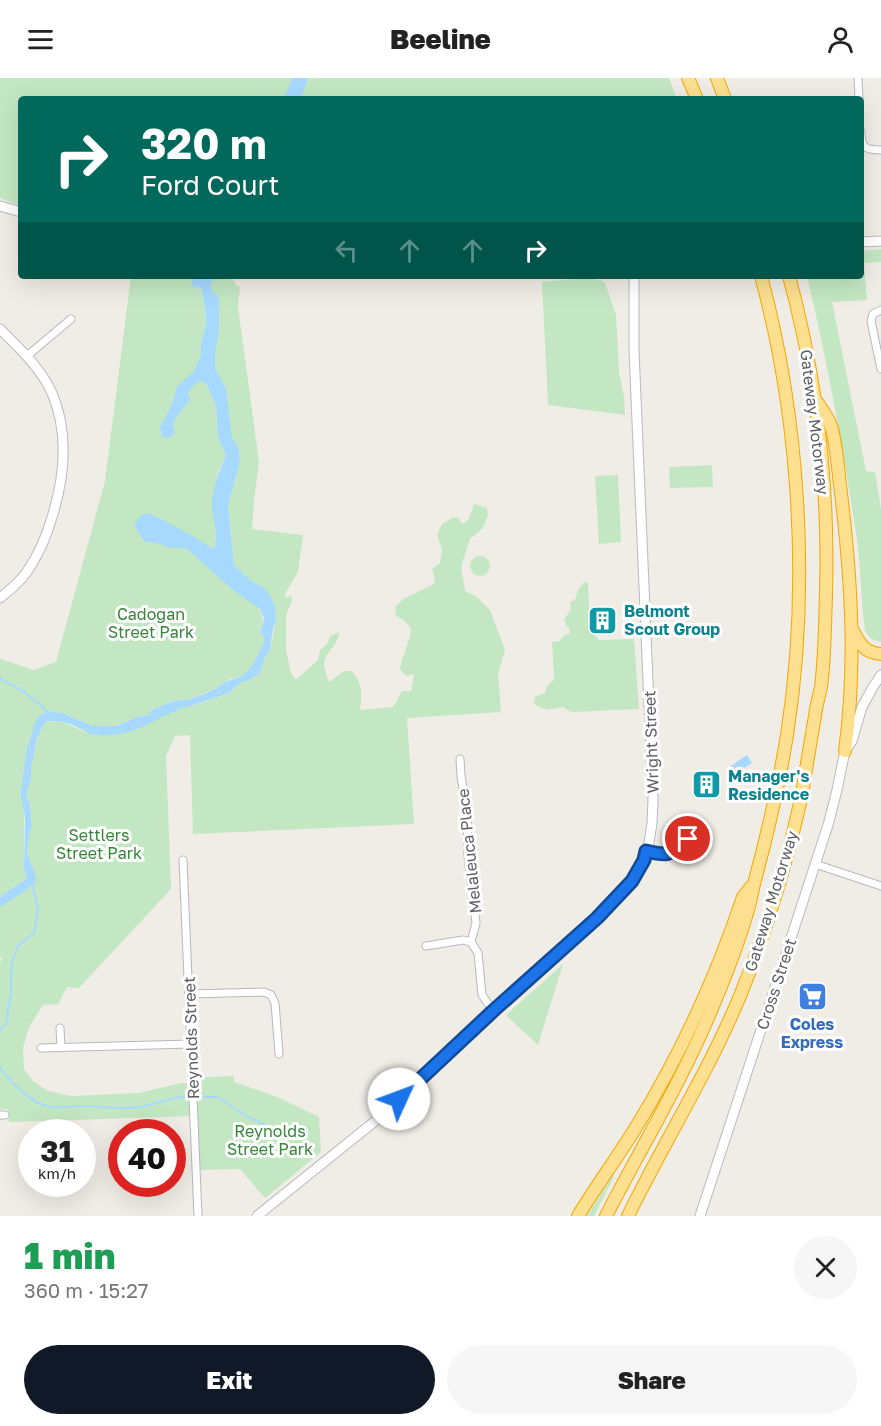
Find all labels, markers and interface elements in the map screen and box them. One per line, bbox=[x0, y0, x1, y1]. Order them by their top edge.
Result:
icon: menu bbox=[24, 23, 57, 56]
text: Beeline bbox=[390, 23, 491, 55]
icon: person bbox=[824, 23, 857, 56]
text: 320 m bbox=[141, 118, 267, 168]
icon: right bbox=[42, 120, 120, 198]
text: Ford Court bbox=[141, 169, 279, 201]
icon: left bbox=[330, 234, 363, 267]
icon: ahead bbox=[393, 234, 426, 267]
icon: ahead bbox=[456, 234, 489, 267]
icon: right bbox=[519, 234, 552, 267]
street label: Gateway Motorway bbox=[796, 348, 834, 496]
place label: Belmont Scout Group bbox=[624, 601, 720, 639]
park label: Cadogan Street Park bbox=[108, 604, 194, 642]
building icon: Belmont Scout Group bbox=[587, 604, 619, 636]
street label: Wright Street bbox=[639, 690, 663, 794]
place label: Manager's Residence bbox=[728, 766, 809, 804]
building icon: Manager's Residence bbox=[691, 769, 723, 801]
street label: Melaleuca Place bbox=[452, 788, 486, 914]
pin bbox=[662, 813, 713, 864]
icon: arrive bbox=[671, 822, 704, 855]
park label: Settlers Street Park bbox=[56, 825, 142, 863]
street label: Gateway Motorway bbox=[740, 828, 802, 974]
street label: Cross Street bbox=[752, 936, 800, 1032]
street label: Reynolds Street bbox=[179, 976, 203, 1100]
supermarket icon: Coles Express bbox=[796, 980, 828, 1012]
place label: Coles Express bbox=[781, 1014, 843, 1052]
position arrow bbox=[367, 1067, 431, 1131]
speed limit sign: 40 bbox=[108, 1119, 186, 1197]
park label: Reynolds Street Park bbox=[227, 1121, 313, 1159]
text: 31 bbox=[40, 1133, 74, 1169]
text: km/h bbox=[38, 1164, 76, 1182]
text: 1 min bbox=[24, 1234, 115, 1277]
button: close bbox=[794, 1236, 857, 1299]
text: 360 m · 15:27 bbox=[24, 1278, 148, 1302]
button: Exit bbox=[24, 1345, 435, 1414]
button: Share bbox=[447, 1345, 857, 1414]

